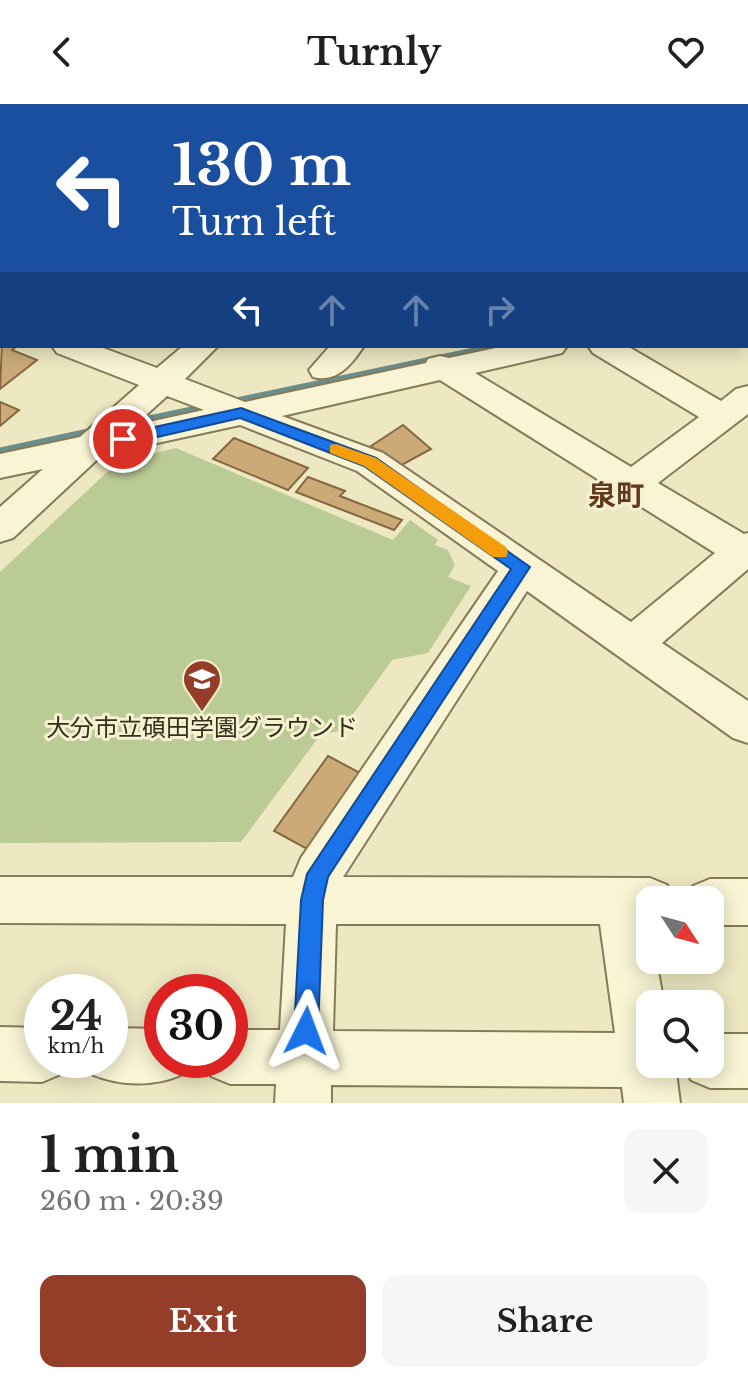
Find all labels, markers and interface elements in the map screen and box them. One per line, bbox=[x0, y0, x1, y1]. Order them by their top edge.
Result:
icon: back bbox=[40, 30, 84, 74]
text: Turnly bbox=[307, 30, 441, 75]
icon: heart bbox=[664, 30, 708, 74]
text: 130 m bbox=[172, 131, 351, 200]
icon: left bbox=[40, 136, 144, 240]
text: Turn left bbox=[172, 200, 336, 245]
icon: left bbox=[226, 288, 270, 332]
icon: ahead bbox=[310, 288, 354, 332]
icon: ahead bbox=[394, 288, 438, 332]
icon: right bbox=[478, 288, 522, 332]
pin bbox=[89, 405, 157, 473]
icon: arrive bbox=[101, 417, 145, 461]
district label: 泉町 bbox=[588, 478, 644, 513]
school or university icon: 大分市立碩田学園グラウンド bbox=[181, 658, 223, 713]
place label: 大分市立碩田学園グラウンド bbox=[46, 713, 358, 742]
north arrow bbox=[636, 886, 724, 974]
map controls bbox=[636, 886, 724, 1078]
speed limit sign: 30 bbox=[144, 974, 248, 1078]
position arrow bbox=[264, 989, 348, 1073]
button: search bbox=[636, 990, 724, 1078]
text: 24 bbox=[50, 991, 102, 1041]
text: km/h bbox=[48, 1034, 104, 1058]
text: 1 min bbox=[40, 1125, 179, 1185]
button: close bbox=[624, 1129, 708, 1213]
text: 260 m · 20:39 bbox=[40, 1185, 224, 1217]
button: Exit bbox=[40, 1275, 366, 1367]
button: Share bbox=[382, 1275, 708, 1367]

